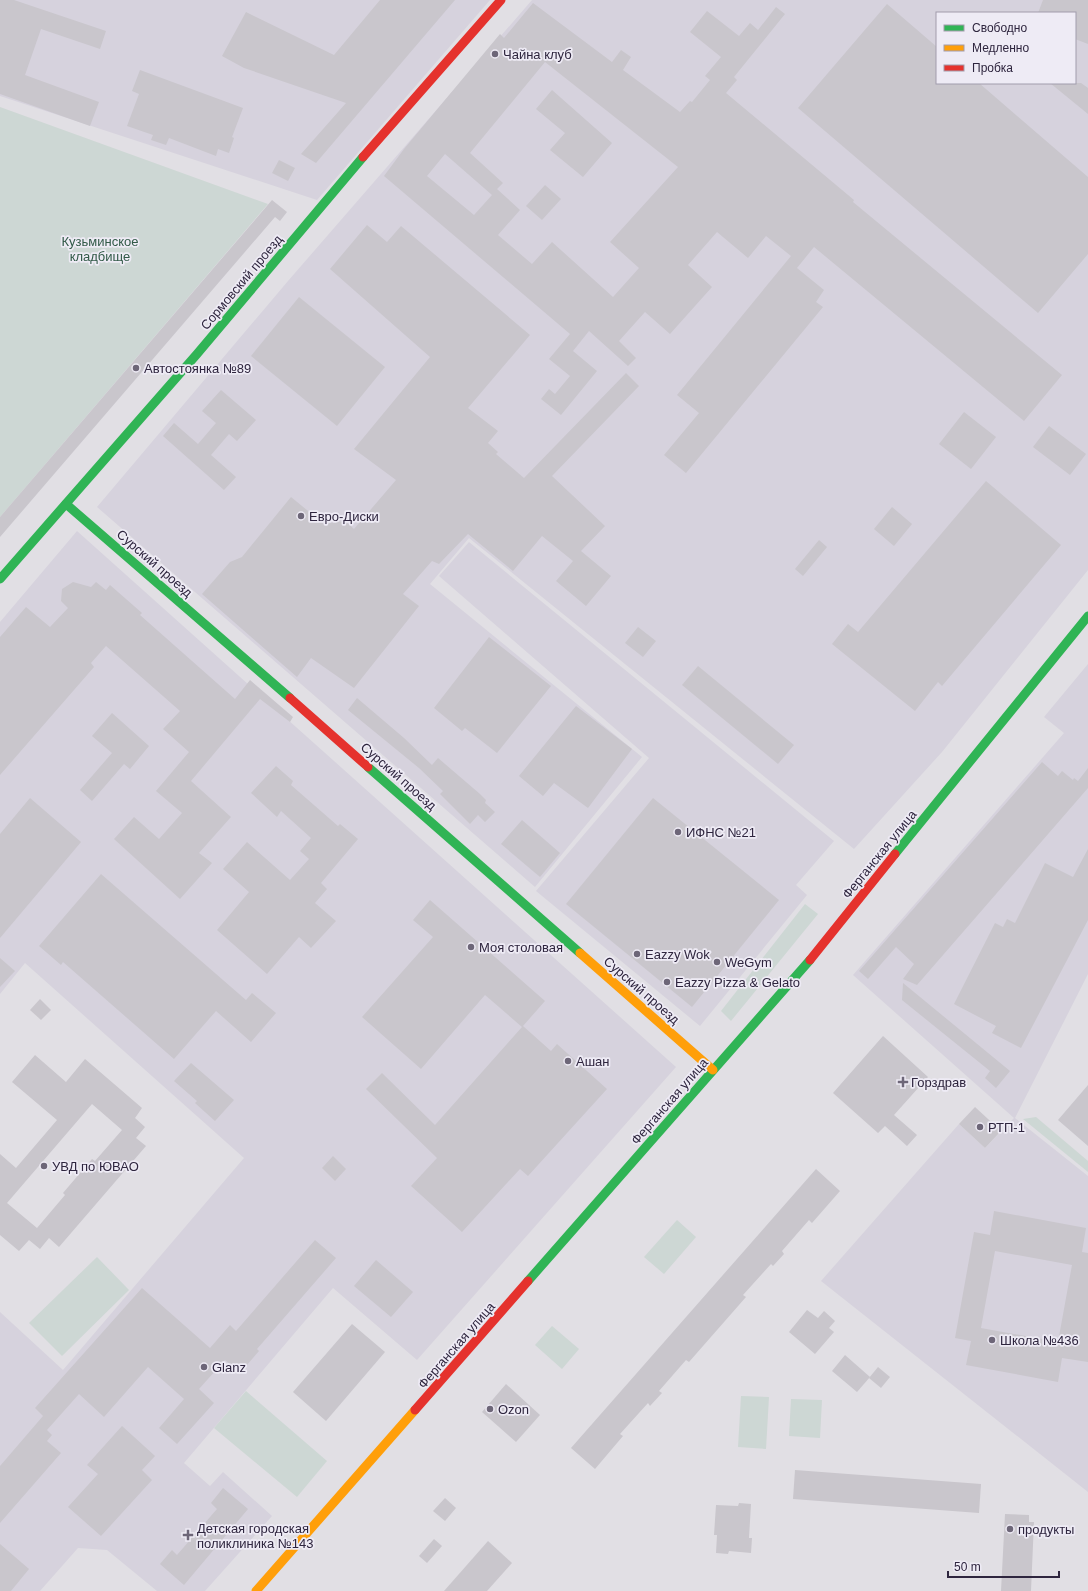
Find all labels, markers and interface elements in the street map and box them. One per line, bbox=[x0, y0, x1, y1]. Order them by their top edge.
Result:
legend bbox=[936, 12, 1076, 84]
text: Свободно bbox=[972, 21, 1027, 35]
text: Медленно bbox=[972, 41, 1029, 55]
place label: Чайна клуб bbox=[503, 47, 572, 62]
marker: Чайна клуб bbox=[490, 49, 500, 59]
text: Пробка bbox=[972, 61, 1013, 75]
street label: Сормовский проезд bbox=[197, 232, 286, 333]
park label: Кузьминское кладбище bbox=[62, 234, 138, 264]
place label: Автостоянка №89 bbox=[144, 361, 251, 376]
marker: Автостоянка №89 bbox=[131, 363, 141, 373]
place label: Евро-Диски bbox=[309, 509, 379, 524]
marker: Евро-Диски bbox=[296, 511, 306, 521]
street label: Сурский проезд bbox=[114, 527, 196, 600]
street label: Сурский проезд bbox=[358, 740, 440, 813]
street label: Ферганская улица bbox=[839, 807, 920, 902]
place label: ИФНС №21 bbox=[686, 825, 756, 840]
marker: ИФНС №21 bbox=[673, 827, 683, 837]
place label: Моя столовая bbox=[479, 940, 563, 955]
marker: Моя столовая bbox=[466, 942, 476, 952]
place label: Eazzy Wok bbox=[645, 947, 710, 962]
marker: Eazzy Wok bbox=[632, 949, 642, 959]
street label: Сурский проезд bbox=[601, 954, 683, 1027]
place label: WeGym bbox=[725, 955, 772, 970]
marker: WeGym bbox=[712, 957, 722, 967]
place label: Eazzy Pizza & Gelato bbox=[675, 975, 800, 990]
marker: Eazzy Pizza & Gelato bbox=[662, 977, 672, 987]
place label: Ашан bbox=[576, 1054, 610, 1069]
street label: Ферганская улица bbox=[628, 1055, 711, 1147]
marker: Ашан bbox=[563, 1056, 573, 1066]
place label: Горздрав bbox=[911, 1075, 966, 1090]
marker: Горздрав bbox=[898, 1077, 908, 1087]
place label: РТП-1 bbox=[988, 1120, 1025, 1135]
marker: РТП-1 bbox=[975, 1122, 985, 1132]
place label: УВД по ЮВАО bbox=[52, 1159, 139, 1174]
marker: УВД по ЮВАО bbox=[39, 1161, 49, 1171]
street label: Ферганская улица bbox=[415, 1299, 498, 1391]
place label: Школа №436 bbox=[1000, 1333, 1079, 1348]
marker: Школа №436 bbox=[987, 1335, 997, 1345]
place label: Glanz bbox=[212, 1360, 246, 1375]
marker: Glanz bbox=[199, 1362, 209, 1372]
place label: Ozon bbox=[498, 1402, 529, 1417]
marker: Ozon bbox=[485, 1404, 495, 1414]
place label: Детская городская поликлиника №143 bbox=[197, 1521, 313, 1551]
place label: продукты bbox=[1018, 1522, 1074, 1537]
marker: продукты bbox=[1005, 1524, 1015, 1534]
marker: Детская городская поликлиника №143 bbox=[182, 1529, 194, 1541]
scale bar bbox=[948, 1553, 1059, 1579]
text: 50 m bbox=[954, 1560, 981, 1574]

